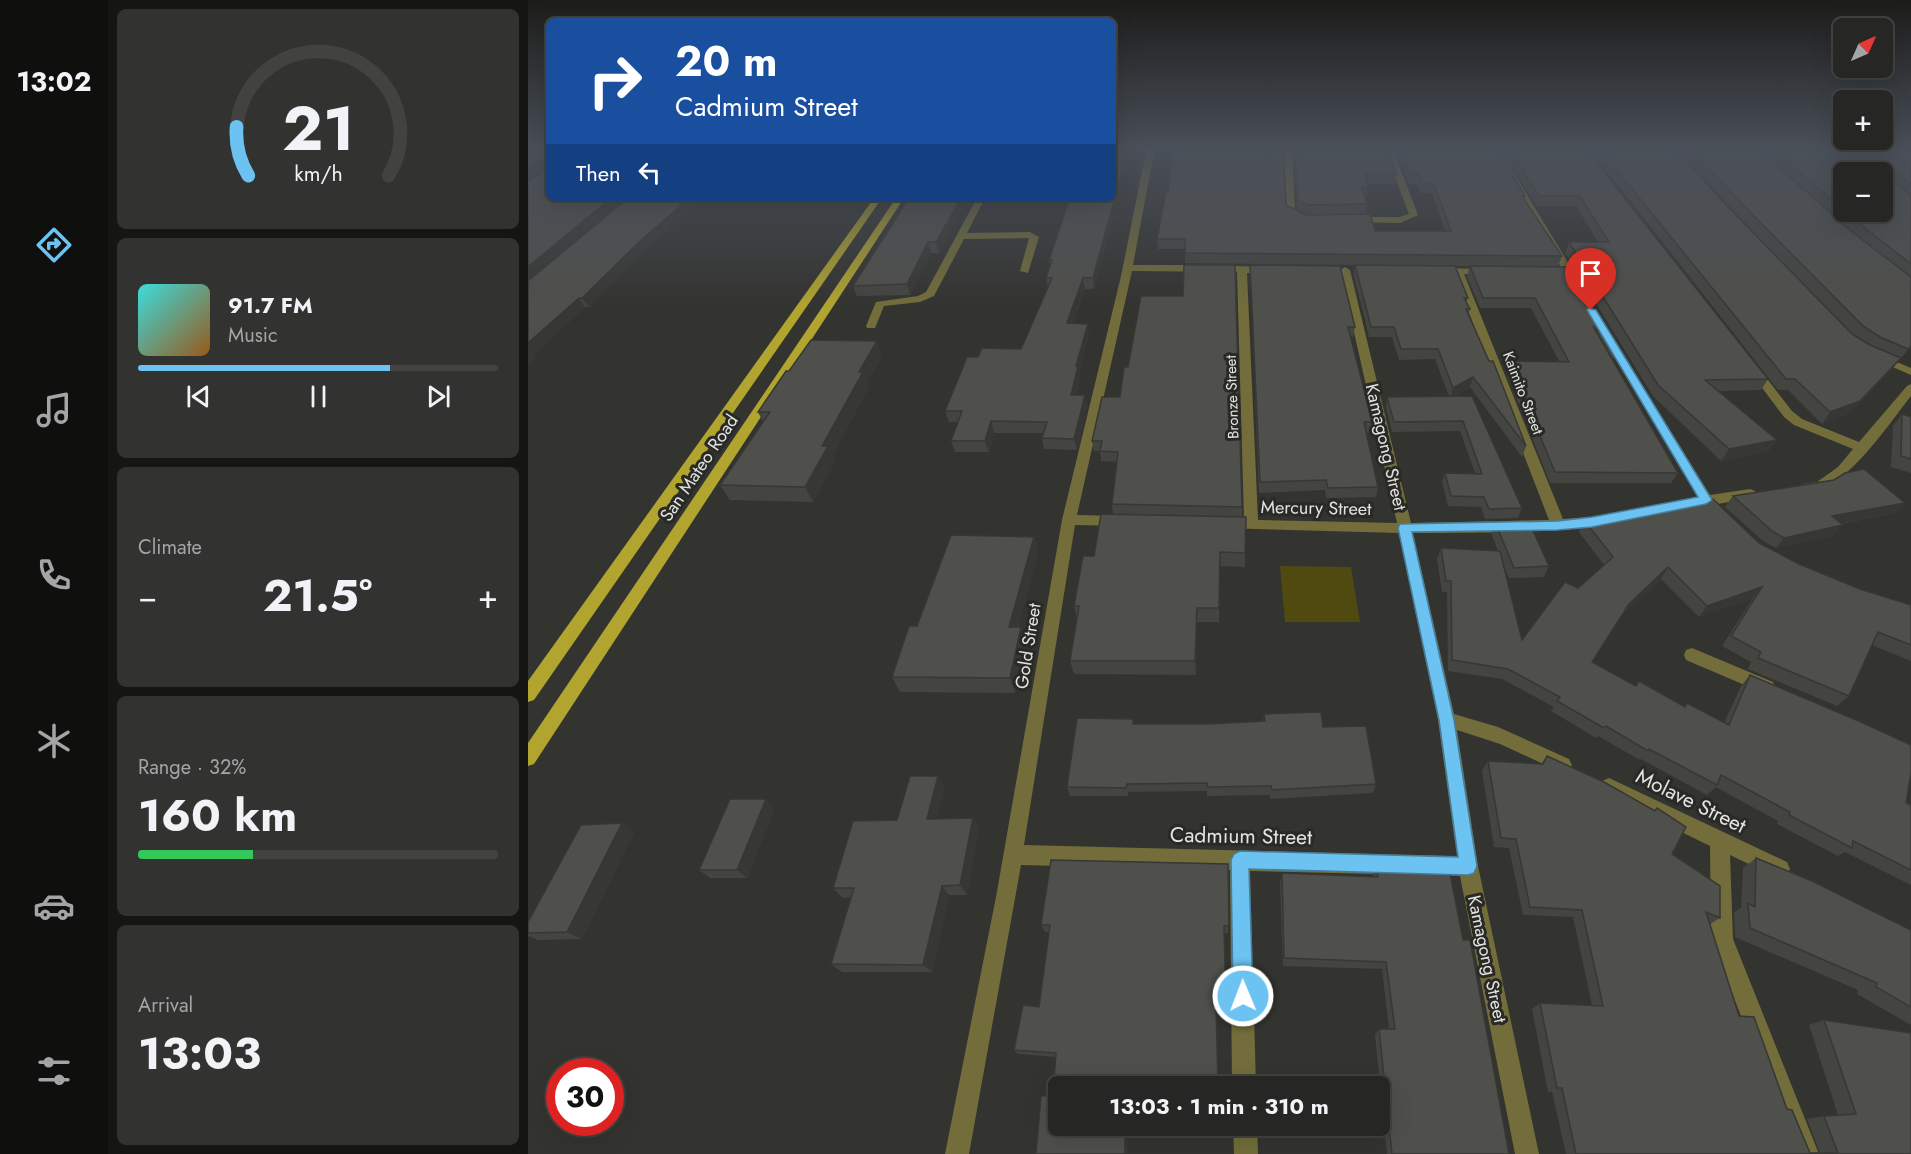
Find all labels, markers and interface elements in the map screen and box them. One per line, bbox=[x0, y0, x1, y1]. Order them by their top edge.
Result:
north arrow bbox=[1833, 18, 1893, 78]
map controls bbox=[1833, 18, 1893, 222]
text: 20 m bbox=[675, 31, 777, 92]
icon: right bbox=[576, 42, 654, 120]
text: 13:02 bbox=[17, 62, 91, 101]
text: 21 bbox=[282, 83, 354, 173]
text: Cadmium Street bbox=[675, 87, 858, 126]
button: + bbox=[1833, 90, 1893, 150]
icon: left bbox=[633, 156, 666, 189]
text: Then bbox=[576, 157, 621, 189]
text: km/h bbox=[294, 158, 342, 189]
button: − bbox=[1833, 162, 1893, 222]
icon: directions bbox=[33, 224, 75, 266]
pin bbox=[1565, 248, 1616, 310]
icon: arrive bbox=[1574, 257, 1607, 290]
text: 91.7 FM bbox=[228, 289, 313, 321]
text: Music bbox=[228, 321, 278, 350]
street label: Kaimito Street bbox=[1497, 348, 1549, 438]
street label: Bronze Street bbox=[1220, 354, 1244, 439]
icon: previous bbox=[182, 380, 215, 413]
icon: pause bbox=[302, 380, 335, 413]
icon: next bbox=[422, 380, 455, 413]
street label: Kamagong Street bbox=[1359, 381, 1413, 514]
icon: music bbox=[33, 389, 75, 431]
street label: San Mateo Road bbox=[653, 409, 745, 527]
street label: Mercury Street bbox=[1260, 494, 1372, 522]
text: Climate bbox=[138, 533, 202, 562]
icon: phone bbox=[33, 554, 75, 596]
text: 21.5° bbox=[263, 563, 372, 628]
text: − bbox=[138, 573, 157, 620]
text: + bbox=[478, 573, 498, 620]
street label: Gold Street bbox=[1008, 601, 1048, 691]
icon: climate bbox=[33, 720, 75, 762]
text: Range · 32% bbox=[138, 753, 246, 782]
street label: Molave Street bbox=[1631, 761, 1751, 841]
text: 160 km bbox=[138, 783, 297, 848]
street label: Cadmium Street bbox=[1170, 820, 1312, 852]
icon: car bbox=[33, 885, 75, 927]
street label: Kamagong Street bbox=[1461, 893, 1513, 1026]
position arrow bbox=[1211, 964, 1275, 1028]
text: Arrival bbox=[138, 991, 193, 1020]
text: 13:03 bbox=[138, 1021, 261, 1086]
icon: filters bbox=[33, 1050, 75, 1092]
speed limit sign: 30 bbox=[546, 1058, 624, 1136]
text: 13:03 · 1 min · 310 m bbox=[1109, 1090, 1329, 1122]

